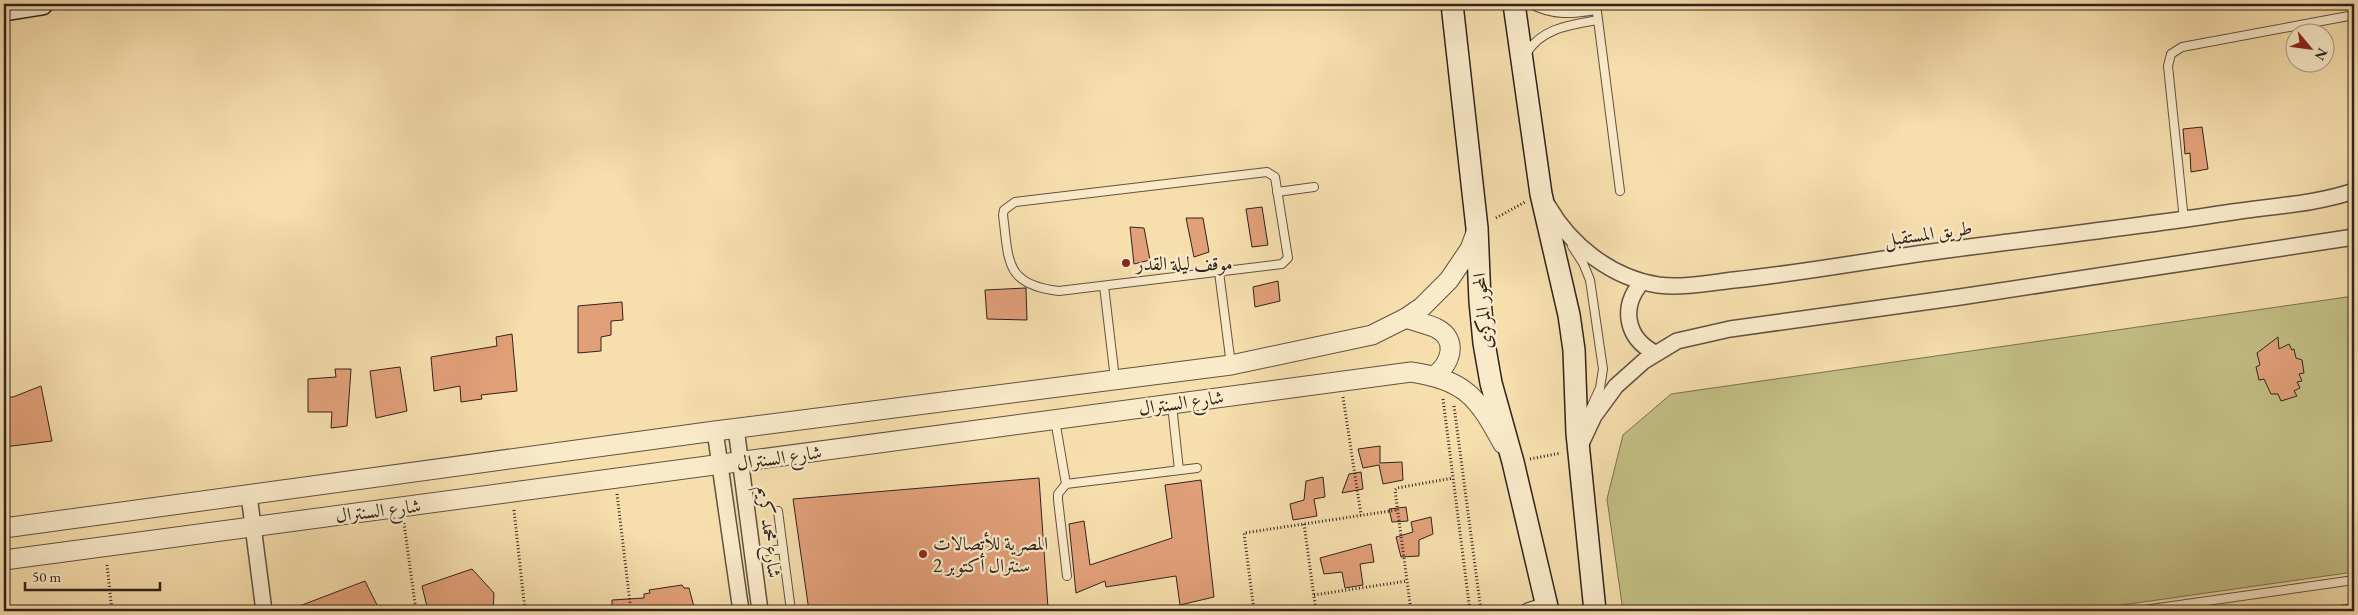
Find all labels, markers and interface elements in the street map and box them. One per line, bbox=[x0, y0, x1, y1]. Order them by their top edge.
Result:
north arrow bbox=[2286, 22, 2336, 72]
text: N bbox=[2310, 45, 2332, 64]
street label: طريق المستقبل bbox=[1882, 215, 1974, 253]
place label: موقف ليلة القدر bbox=[1134, 251, 1233, 276]
marker: موقف ليلة القدر bbox=[1120, 257, 1132, 269]
street label: المحور المركزى bbox=[1467, 272, 1498, 350]
street label: شارع السنترال bbox=[1137, 384, 1226, 424]
street label: شارع السنترال bbox=[735, 439, 824, 479]
street label: شارع محمد كريم bbox=[748, 485, 788, 580]
street label: شارع السنترال bbox=[334, 493, 422, 531]
place label: المصرية للأتصالات سنترال أكتوبر 2 bbox=[933, 531, 1048, 578]
marker: المصرية للأتصالات سنترال أكتوبر 2 bbox=[917, 548, 929, 560]
scale bar bbox=[25, 560, 160, 592]
text: 50 m bbox=[32, 567, 61, 586]

